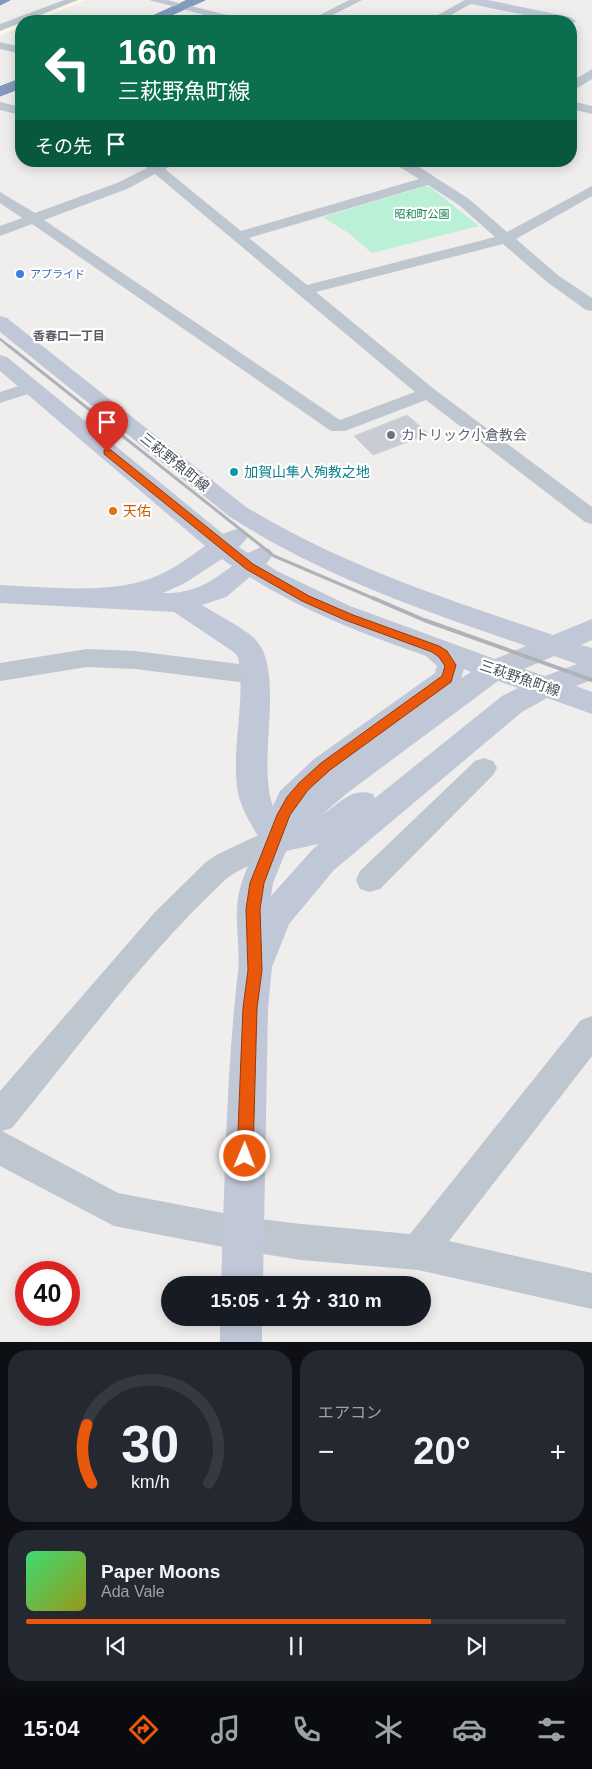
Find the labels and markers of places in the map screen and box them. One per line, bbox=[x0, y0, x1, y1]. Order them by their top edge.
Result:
marker: アプライド bbox=[14, 268, 26, 280]
place label: アプライド bbox=[30, 268, 85, 280]
pin bbox=[86, 401, 128, 452]
place label: カトリック小倉教会 bbox=[401, 427, 527, 443]
marker: カトリック小倉教会 bbox=[385, 429, 397, 441]
place label: 加賀山隼人殉教之地 bbox=[244, 464, 370, 480]
marker: 加賀山隼人殉教之地 bbox=[228, 466, 240, 478]
place label: 天佑 bbox=[123, 503, 151, 519]
marker: 天佑 bbox=[107, 505, 119, 517]

